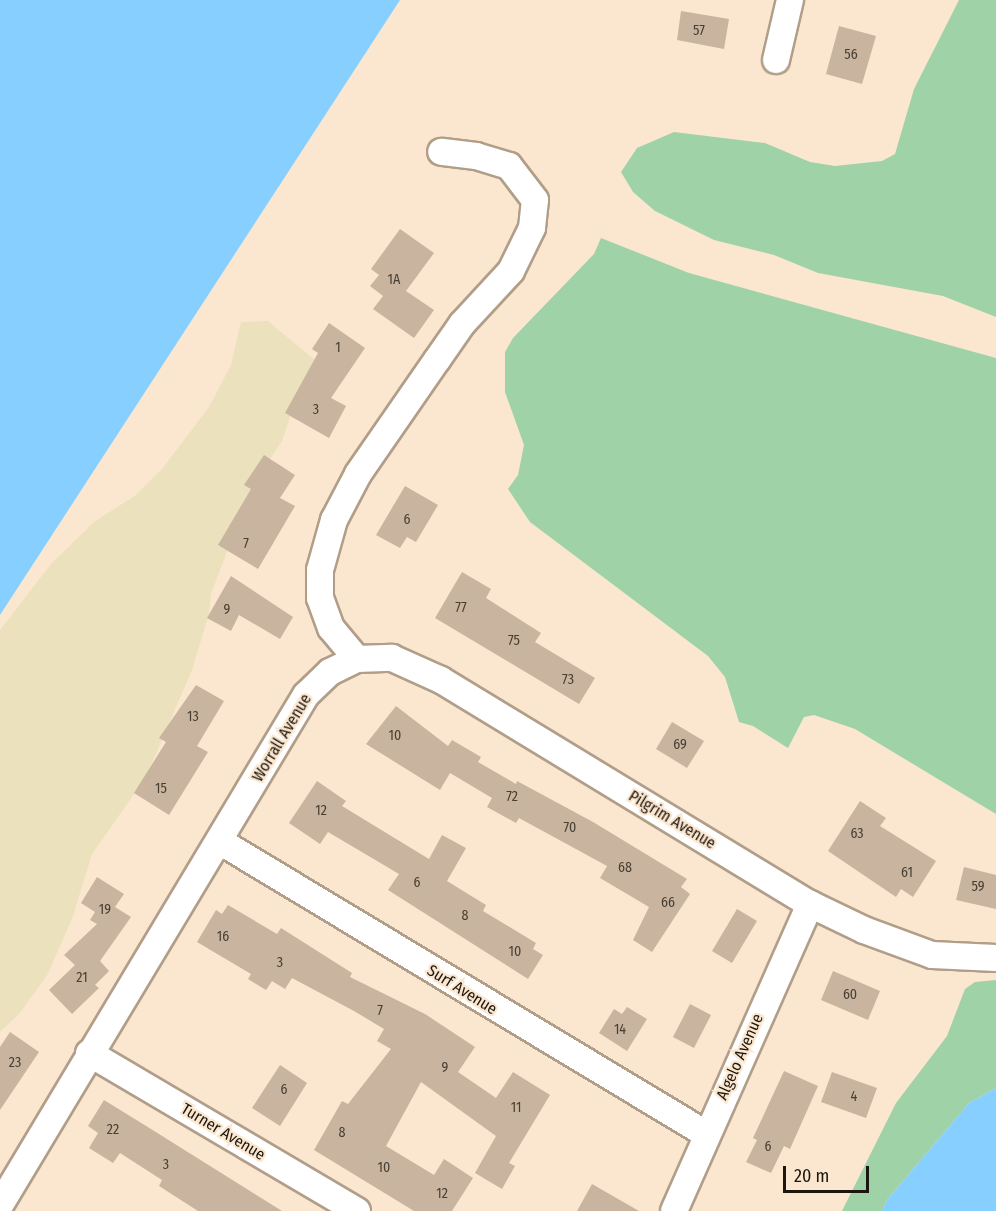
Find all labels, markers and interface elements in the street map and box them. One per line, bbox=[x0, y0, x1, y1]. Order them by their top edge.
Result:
house number: 57 bbox=[693, 23, 705, 39]
house number: 56 bbox=[844, 47, 858, 63]
house number: 1A bbox=[388, 272, 400, 288]
house number: 1 bbox=[335, 340, 341, 356]
house number: 3 bbox=[313, 402, 319, 418]
house number: 6 bbox=[404, 512, 410, 528]
house number: 7 bbox=[243, 536, 249, 552]
house number: 77 bbox=[455, 600, 467, 616]
house number: 9 bbox=[224, 602, 230, 618]
house number: 75 bbox=[508, 633, 520, 649]
house number: 73 bbox=[562, 672, 574, 688]
street label: Worrall Avenue bbox=[248, 691, 316, 785]
house number: 13 bbox=[187, 709, 199, 725]
house number: 10 bbox=[389, 728, 401, 744]
house number: 69 bbox=[673, 737, 687, 753]
house number: 15 bbox=[155, 781, 167, 797]
street label: Pilgrim Avenue bbox=[625, 787, 719, 853]
house number: 72 bbox=[506, 789, 518, 805]
house number: 12 bbox=[315, 803, 327, 819]
house number: 70 bbox=[564, 820, 576, 836]
house number: 63 bbox=[850, 826, 864, 842]
house number: 68 bbox=[618, 860, 632, 876]
house number: 61 bbox=[901, 865, 913, 881]
house number: 6 bbox=[414, 875, 420, 891]
house number: 59 bbox=[971, 879, 985, 895]
house number: 66 bbox=[661, 895, 675, 911]
house number: 19 bbox=[99, 902, 111, 918]
house number: 8 bbox=[462, 908, 468, 924]
house number: 16 bbox=[217, 929, 229, 945]
house number: 10 bbox=[509, 944, 521, 960]
house number: 3 bbox=[277, 955, 283, 971]
street label: Surf Avenue bbox=[424, 961, 500, 1019]
house number: 21 bbox=[76, 970, 88, 986]
house number: 60 bbox=[843, 987, 857, 1003]
house number: 7 bbox=[377, 1003, 383, 1019]
street label: Algelo Avenue bbox=[712, 1011, 768, 1103]
house number: 14 bbox=[614, 1022, 626, 1038]
house number: 23 bbox=[9, 1055, 21, 1071]
house number: 9 bbox=[442, 1060, 448, 1076]
house number: 6 bbox=[281, 1082, 287, 1098]
house number: 4 bbox=[851, 1089, 857, 1105]
street label: Turner Avenue bbox=[178, 1099, 268, 1165]
house number: 11 bbox=[511, 1100, 521, 1116]
house number: 22 bbox=[107, 1122, 119, 1138]
house number: 8 bbox=[339, 1125, 345, 1141]
house number: 6 bbox=[765, 1139, 771, 1155]
scale bar bbox=[786, 1154, 872, 1192]
house number: 3 bbox=[163, 1157, 169, 1173]
house number: 10 bbox=[378, 1160, 390, 1176]
text: 20 m bbox=[794, 1165, 829, 1187]
house number: 12 bbox=[436, 1186, 448, 1202]

